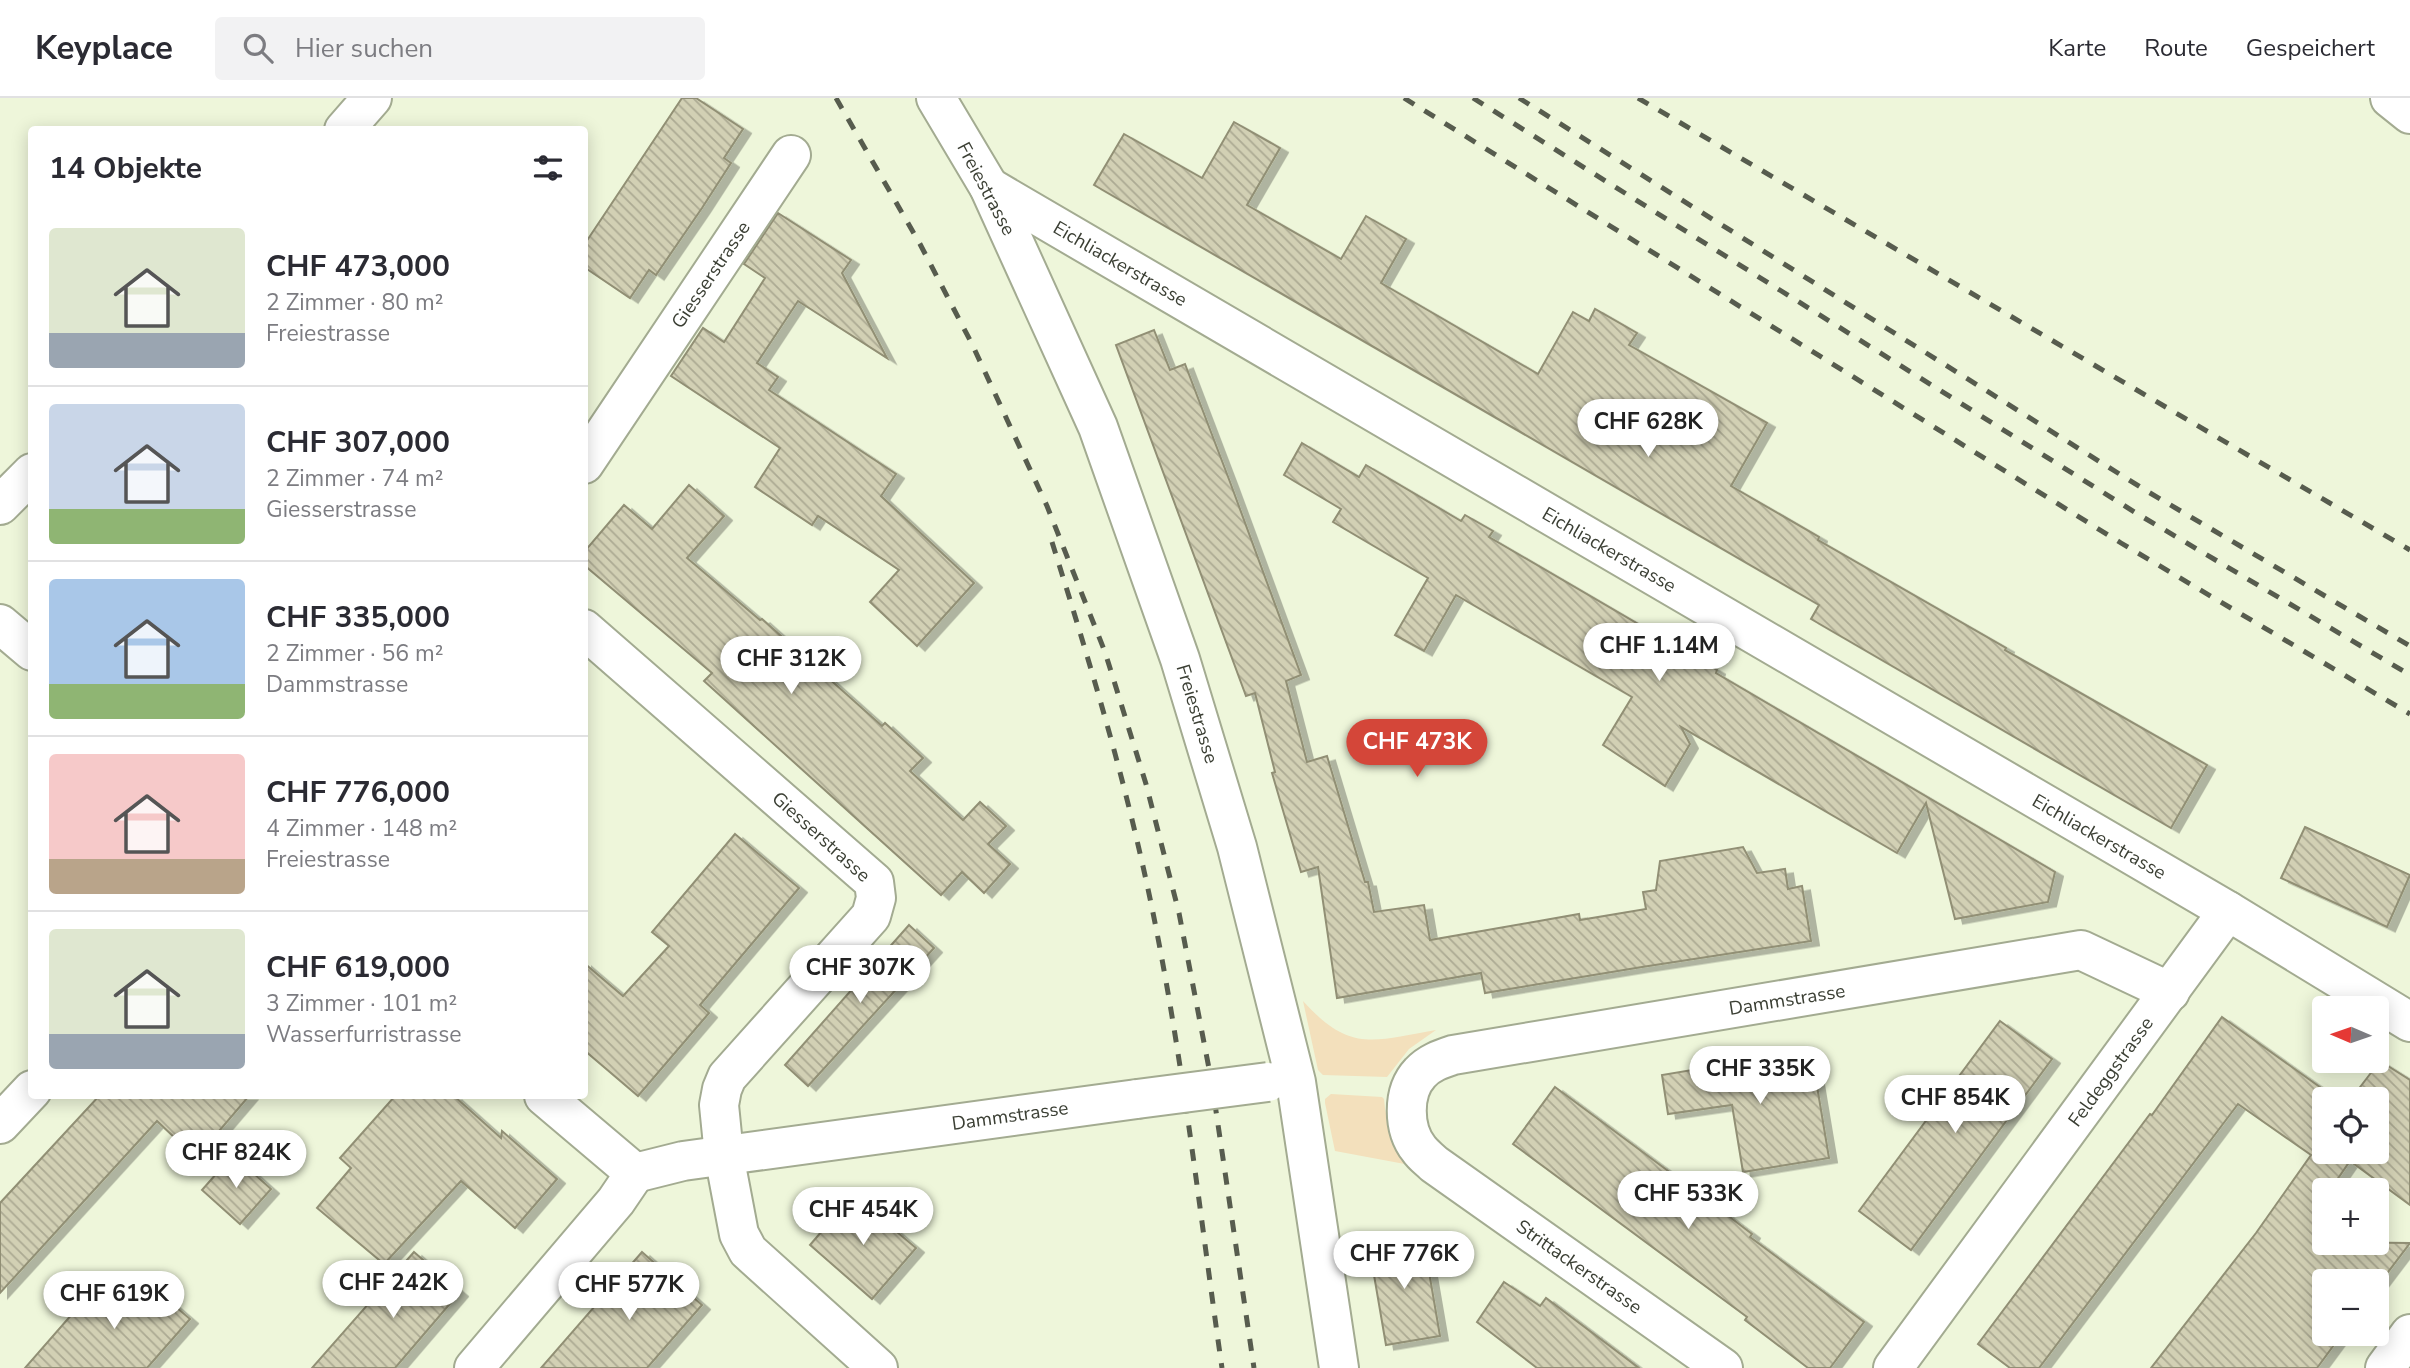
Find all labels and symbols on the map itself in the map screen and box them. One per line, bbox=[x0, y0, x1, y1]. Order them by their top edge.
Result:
street label: Freiestrasse bbox=[950, 138, 1022, 240]
street label: Eichliackerstrasse bbox=[1048, 215, 1192, 313]
street label: Giesserstrasse bbox=[665, 216, 757, 334]
pin: CHF 628K bbox=[1576, 400, 1720, 459]
street label: Eichliackerstrasse bbox=[1537, 501, 1681, 599]
pin: CHF 1.14M bbox=[1579, 624, 1739, 683]
pin: CHF 312K bbox=[719, 636, 863, 696]
street label: Freiestrasse bbox=[1170, 661, 1224, 767]
pin: CHF 473K bbox=[1345, 720, 1489, 779]
street label: Giesserstrasse bbox=[766, 786, 876, 888]
street label: Eichliackerstrasse bbox=[2027, 788, 2171, 886]
pin: CHF 307K bbox=[788, 946, 932, 1005]
street label: Dammstrasse bbox=[1727, 978, 1847, 1022]
north arrow bbox=[2312, 996, 2389, 1073]
street label: Feldeggstrasse bbox=[2062, 1012, 2160, 1132]
pin: CHF 335K bbox=[1688, 1046, 1832, 1106]
pin: CHF 854K bbox=[1883, 1076, 2027, 1135]
street label: Dammstrasse bbox=[950, 1095, 1070, 1137]
pin: CHF 824K bbox=[164, 1130, 308, 1190]
pin: CHF 533K bbox=[1616, 1172, 1760, 1231]
pin: CHF 454K bbox=[791, 1188, 935, 1247]
street label: Strittackerstrasse bbox=[1511, 1214, 1647, 1320]
pin: CHF 776K bbox=[1332, 1232, 1476, 1291]
pin: CHF 242K bbox=[321, 1260, 465, 1320]
pin: CHF 577K bbox=[557, 1262, 701, 1322]
pin: CHF 619K bbox=[42, 1272, 186, 1331]

